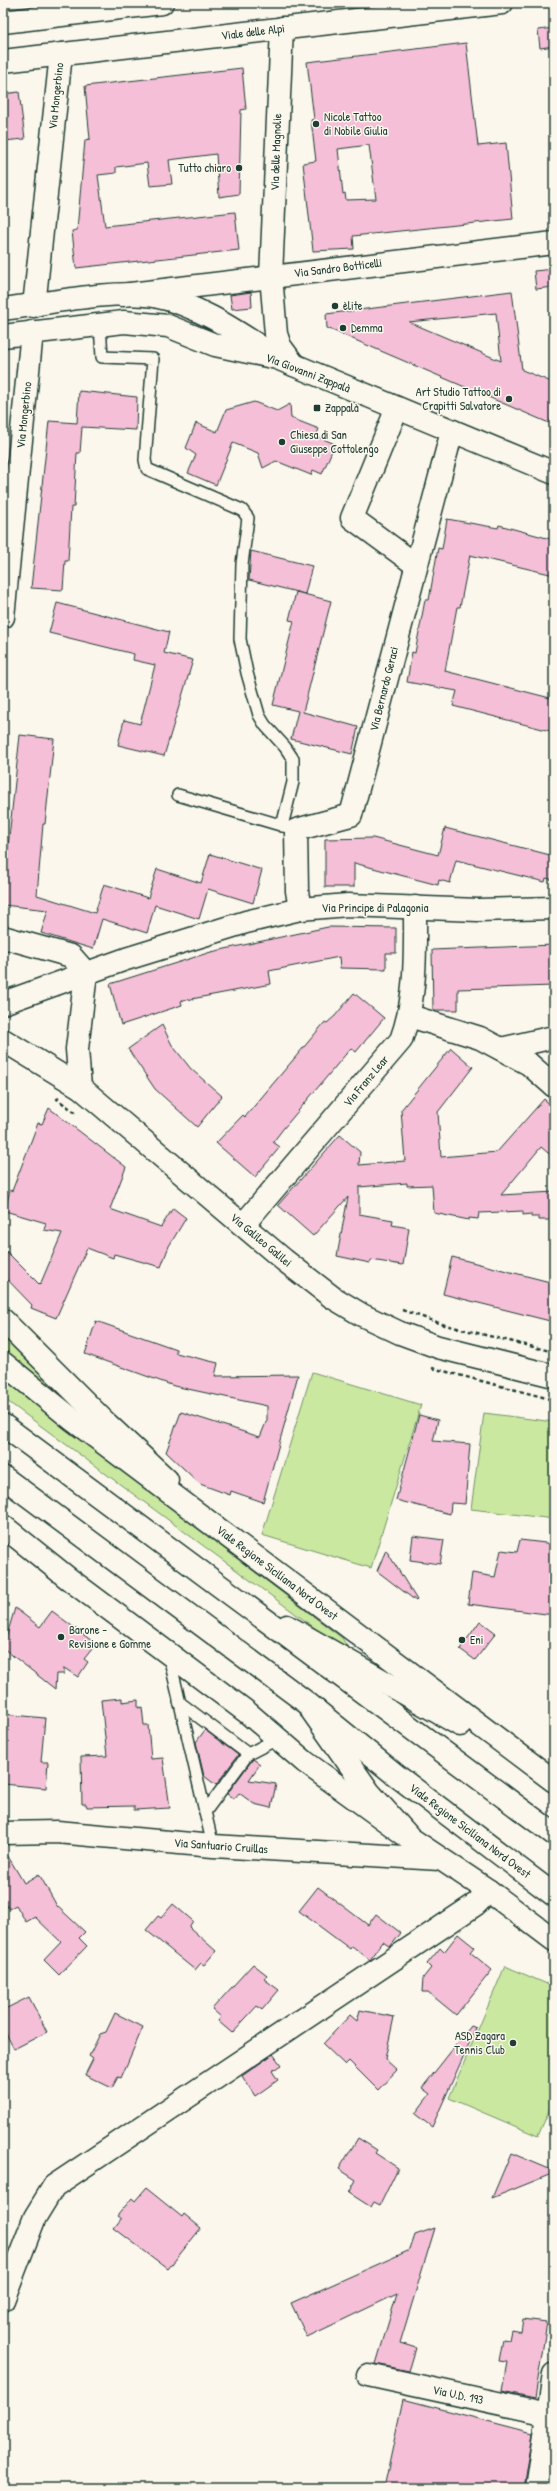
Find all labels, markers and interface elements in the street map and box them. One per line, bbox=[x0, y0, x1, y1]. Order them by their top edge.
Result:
street label: Viale delle Alpi bbox=[220, 19, 286, 44]
street label: Via Mongerbino bbox=[44, 62, 67, 130]
place label: Nicole Tattoo di Nobile Giulia bbox=[324, 108, 388, 139]
street label: Via delle Magnolie bbox=[266, 113, 285, 191]
marker: Nicole Tattoo di Nobile Giulia bbox=[311, 119, 321, 129]
place label: Tutto chiaro bbox=[178, 159, 231, 176]
marker: Tutto chiaro bbox=[234, 163, 244, 173]
street label: Via Sandro Botticelli bbox=[293, 254, 383, 281]
place label: èlite bbox=[343, 297, 363, 314]
marker: èlite bbox=[330, 301, 340, 311]
place label: Demma bbox=[351, 319, 383, 336]
marker: Demma bbox=[338, 323, 348, 333]
street label: Via Giovanni Zappalà bbox=[263, 349, 353, 397]
street label: Via Mongerbino bbox=[12, 381, 35, 449]
place label: Art Studio Tattoo di Crapitti Salvatore bbox=[416, 383, 501, 414]
marker: Art Studio Tattoo di Crapitti Salvatore bbox=[504, 394, 514, 404]
place label: Zappalà bbox=[325, 399, 359, 416]
marker: Zappalà bbox=[312, 403, 322, 413]
place label: Chiesa di San Giuseppe Cottolengo bbox=[290, 426, 379, 457]
marker: Chiesa di San Giuseppe Cottolengo bbox=[277, 437, 287, 447]
street label: Via Bernardo Geraci bbox=[365, 645, 402, 733]
street label: Via Principe di Palagonia bbox=[322, 899, 429, 916]
street label: Via Franz Lear bbox=[339, 1051, 392, 1110]
street label: Via Galileo Galilei bbox=[227, 1209, 296, 1270]
street label: Viale Regione Siciliana Nord Ovest bbox=[213, 1521, 342, 1625]
place label: Barone - Revisione e Gomme bbox=[69, 1621, 151, 1652]
place label: Eni bbox=[470, 1631, 483, 1648]
marker: Barone - Revisione e Gomme bbox=[56, 1632, 66, 1642]
marker: Eni bbox=[457, 1635, 467, 1645]
street label: Viale Regione Siciliana Nord Ovest bbox=[406, 1779, 535, 1883]
street label: Via Santuario Cruillas bbox=[173, 1834, 269, 1857]
place label: ASD Zagara Tennis Club bbox=[454, 2027, 505, 2058]
marker: ASD Zagara Tennis Club bbox=[508, 2038, 518, 2048]
street label: Via U.D. 193 bbox=[431, 2381, 485, 2408]

